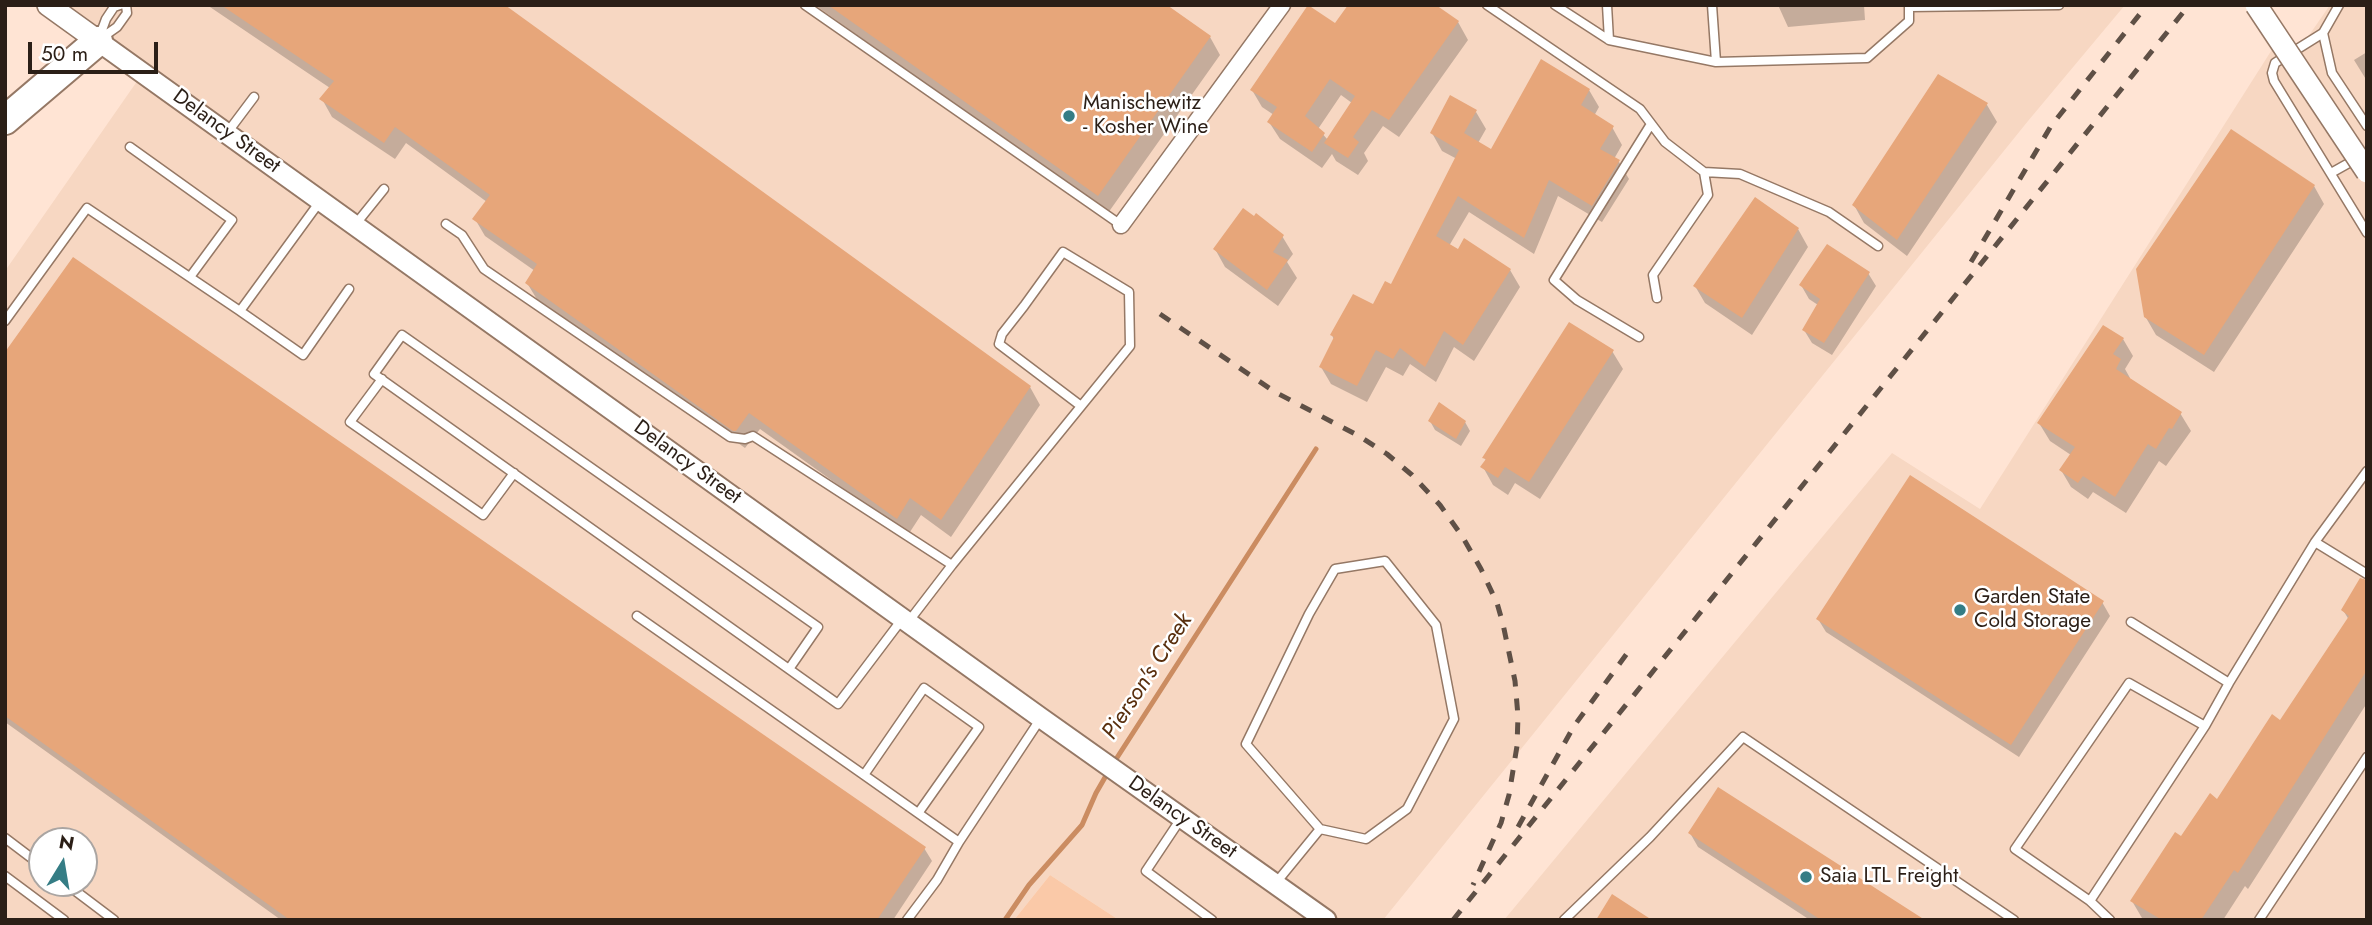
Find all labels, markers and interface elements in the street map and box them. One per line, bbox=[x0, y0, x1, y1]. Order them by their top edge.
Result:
scale bar bbox=[32, 28, 161, 72]
text: 50 m bbox=[41, 39, 88, 69]
street label: Delancy Street bbox=[167, 85, 285, 179]
place label: Manischewitz - Kosher Wine bbox=[1083, 91, 1208, 141]
marker: Manischewitz - Kosher Wine bbox=[1061, 108, 1077, 124]
street label: Delancy Street bbox=[628, 416, 746, 510]
place label: Garden State Cold Storage bbox=[1974, 585, 2091, 635]
marker: Garden State Cold Storage bbox=[1952, 602, 1968, 618]
water label: Pierson's Creek bbox=[1097, 609, 1199, 745]
street label: Delancy Street bbox=[1123, 771, 1241, 865]
north arrow bbox=[28, 827, 98, 897]
text: N bbox=[57, 828, 77, 858]
place label: Saia LTL Freight bbox=[1820, 864, 1958, 890]
marker: Saia LTL Freight bbox=[1798, 869, 1814, 885]

